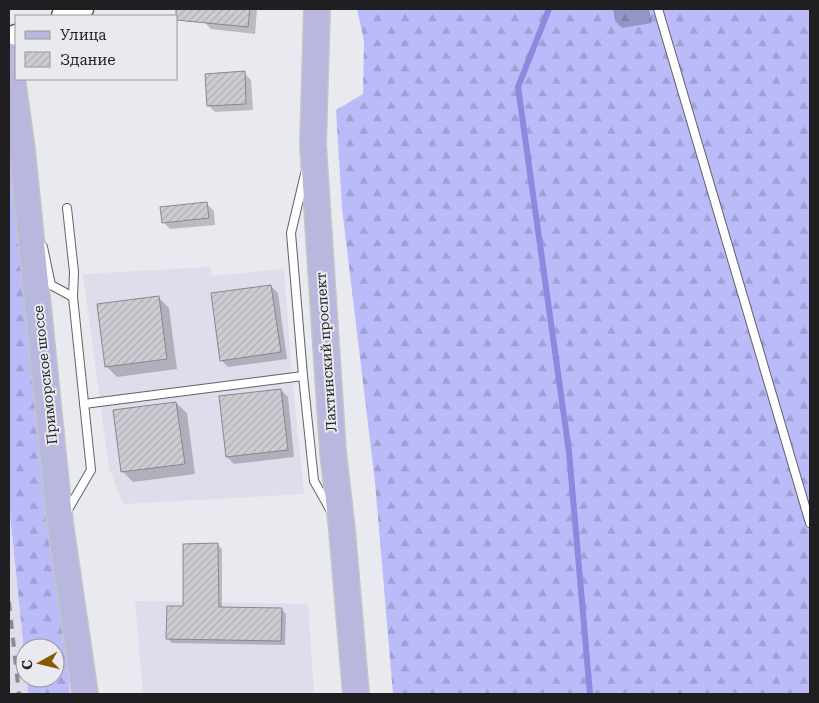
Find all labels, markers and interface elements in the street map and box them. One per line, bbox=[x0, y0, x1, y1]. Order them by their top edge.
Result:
legend bbox=[15, 15, 178, 80]
text: Улица bbox=[60, 26, 106, 44]
text: Здание bbox=[60, 51, 116, 69]
street label: Лахтинский проспект bbox=[312, 272, 340, 432]
street label: Приморское шоссе bbox=[30, 304, 60, 445]
north arrow bbox=[15, 638, 65, 688]
text: С bbox=[18, 659, 36, 671]

